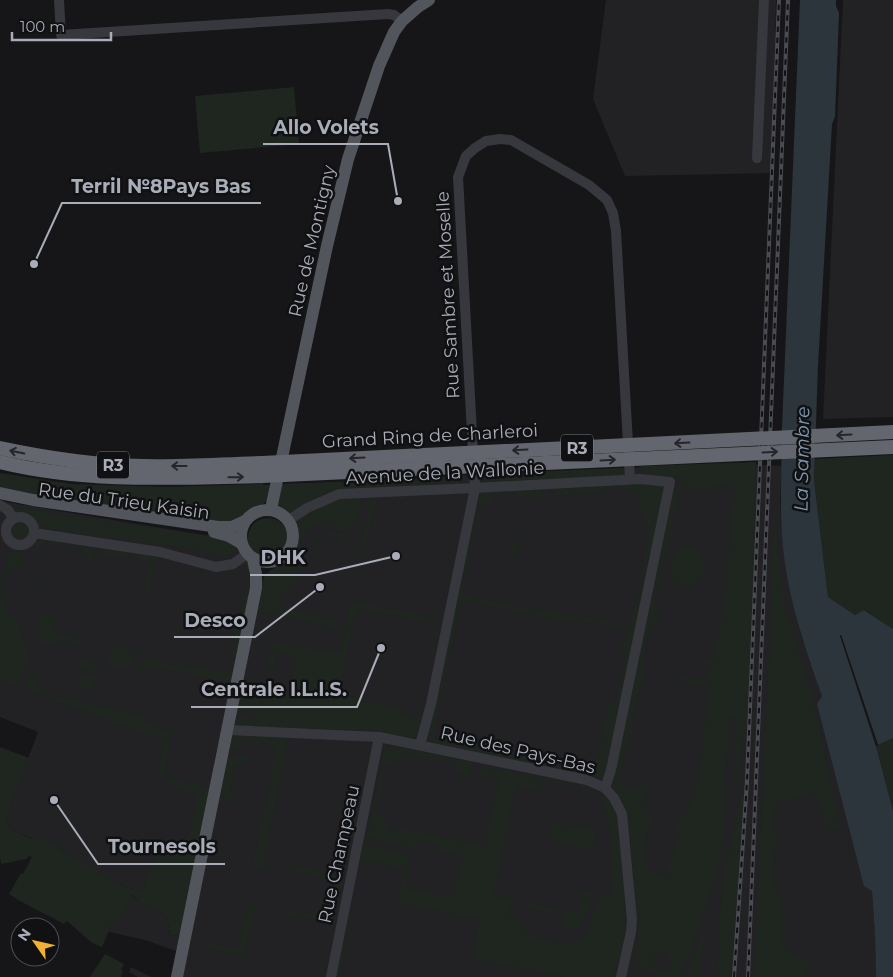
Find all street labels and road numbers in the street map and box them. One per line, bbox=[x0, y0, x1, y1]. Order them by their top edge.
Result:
street label: Rue de Montigny bbox=[284, 163, 340, 319]
street label: Rue Sambre et Moselle bbox=[432, 191, 464, 399]
street label: Grand Ring de Charleroi bbox=[321, 419, 539, 453]
road number: R3 bbox=[561, 434, 593, 462]
road number: R3 bbox=[97, 452, 129, 478]
street label: Avenue de la Wallonie bbox=[345, 457, 545, 489]
street label: Rue du Trieu Kaisin bbox=[37, 478, 211, 524]
street label: Rue des Pays-Bas bbox=[438, 721, 598, 779]
street label: Rue Champeau bbox=[314, 783, 364, 925]

